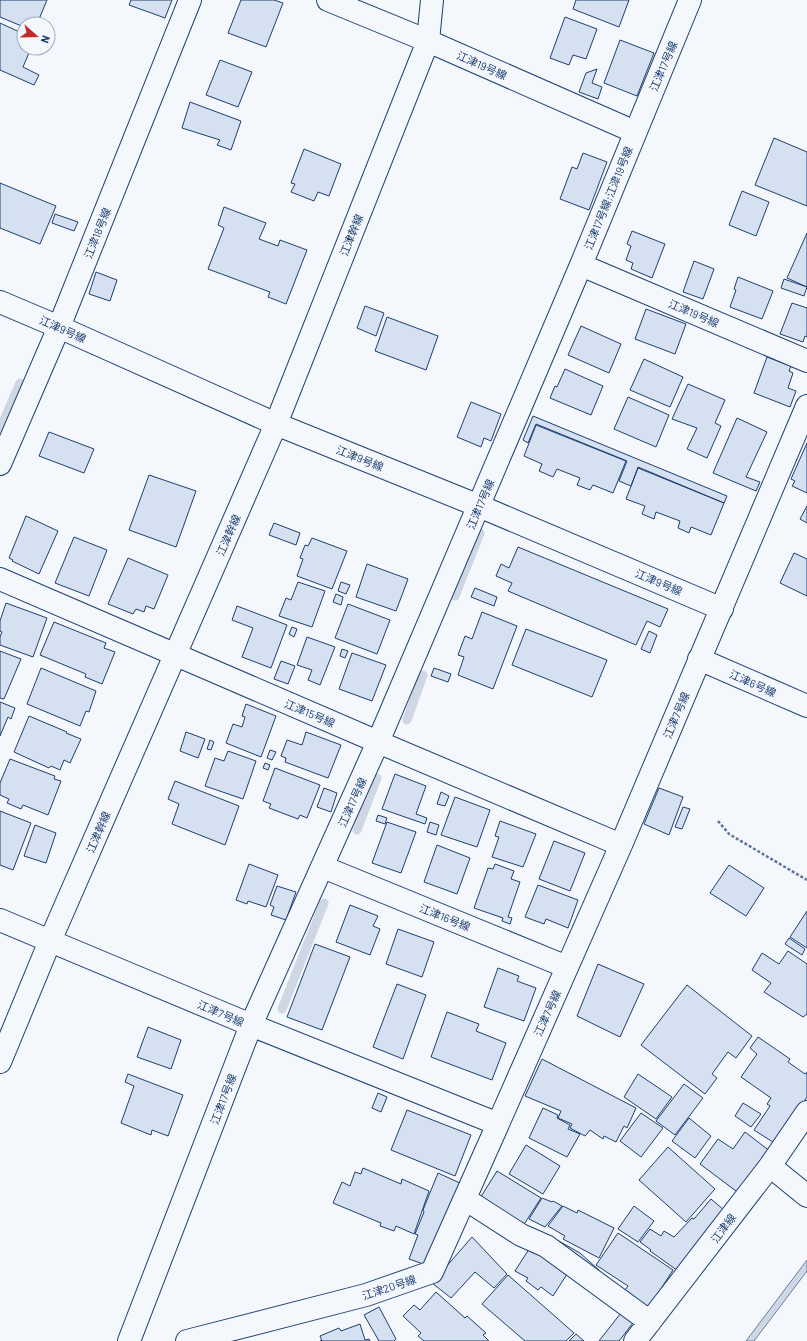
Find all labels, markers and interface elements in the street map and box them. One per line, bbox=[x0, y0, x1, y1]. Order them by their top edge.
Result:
north arrow bbox=[16, 16, 56, 56]
text: N bbox=[39, 34, 53, 45]
street label: 江津17号線 bbox=[647, 39, 679, 93]
street label: 江津19号線 bbox=[455, 48, 509, 82]
street label: 江津17号線;江津19号線 bbox=[581, 145, 635, 251]
street label: 江津18号線 bbox=[81, 206, 113, 260]
street label: 江津幹線 bbox=[337, 212, 365, 258]
street label: 江津19号線 bbox=[667, 297, 721, 329]
street label: 江津9号線 bbox=[38, 313, 88, 345]
street label: 江津9号線 bbox=[335, 443, 385, 473]
street label: 江津17号線 bbox=[464, 477, 496, 531]
street label: 江津幹線 bbox=[213, 512, 243, 558]
street label: 江津9号線 bbox=[634, 566, 684, 598]
street label: 江津6号線 bbox=[728, 667, 778, 699]
street label: 江津7号線 bbox=[660, 690, 692, 740]
street label: 江津15号線 bbox=[283, 697, 337, 729]
street label: 江津17号線 bbox=[335, 775, 369, 829]
street label: 江津幹線 bbox=[83, 809, 113, 855]
street label: 江津16号線 bbox=[418, 901, 472, 933]
street label: 江津7号線 bbox=[531, 988, 563, 1038]
street label: 江津7号線 bbox=[196, 997, 246, 1029]
street label: 江津17号線 bbox=[207, 1072, 239, 1126]
street label: 江津線 bbox=[708, 1211, 738, 1245]
street label: 江津20号線 bbox=[360, 1272, 418, 1302]

